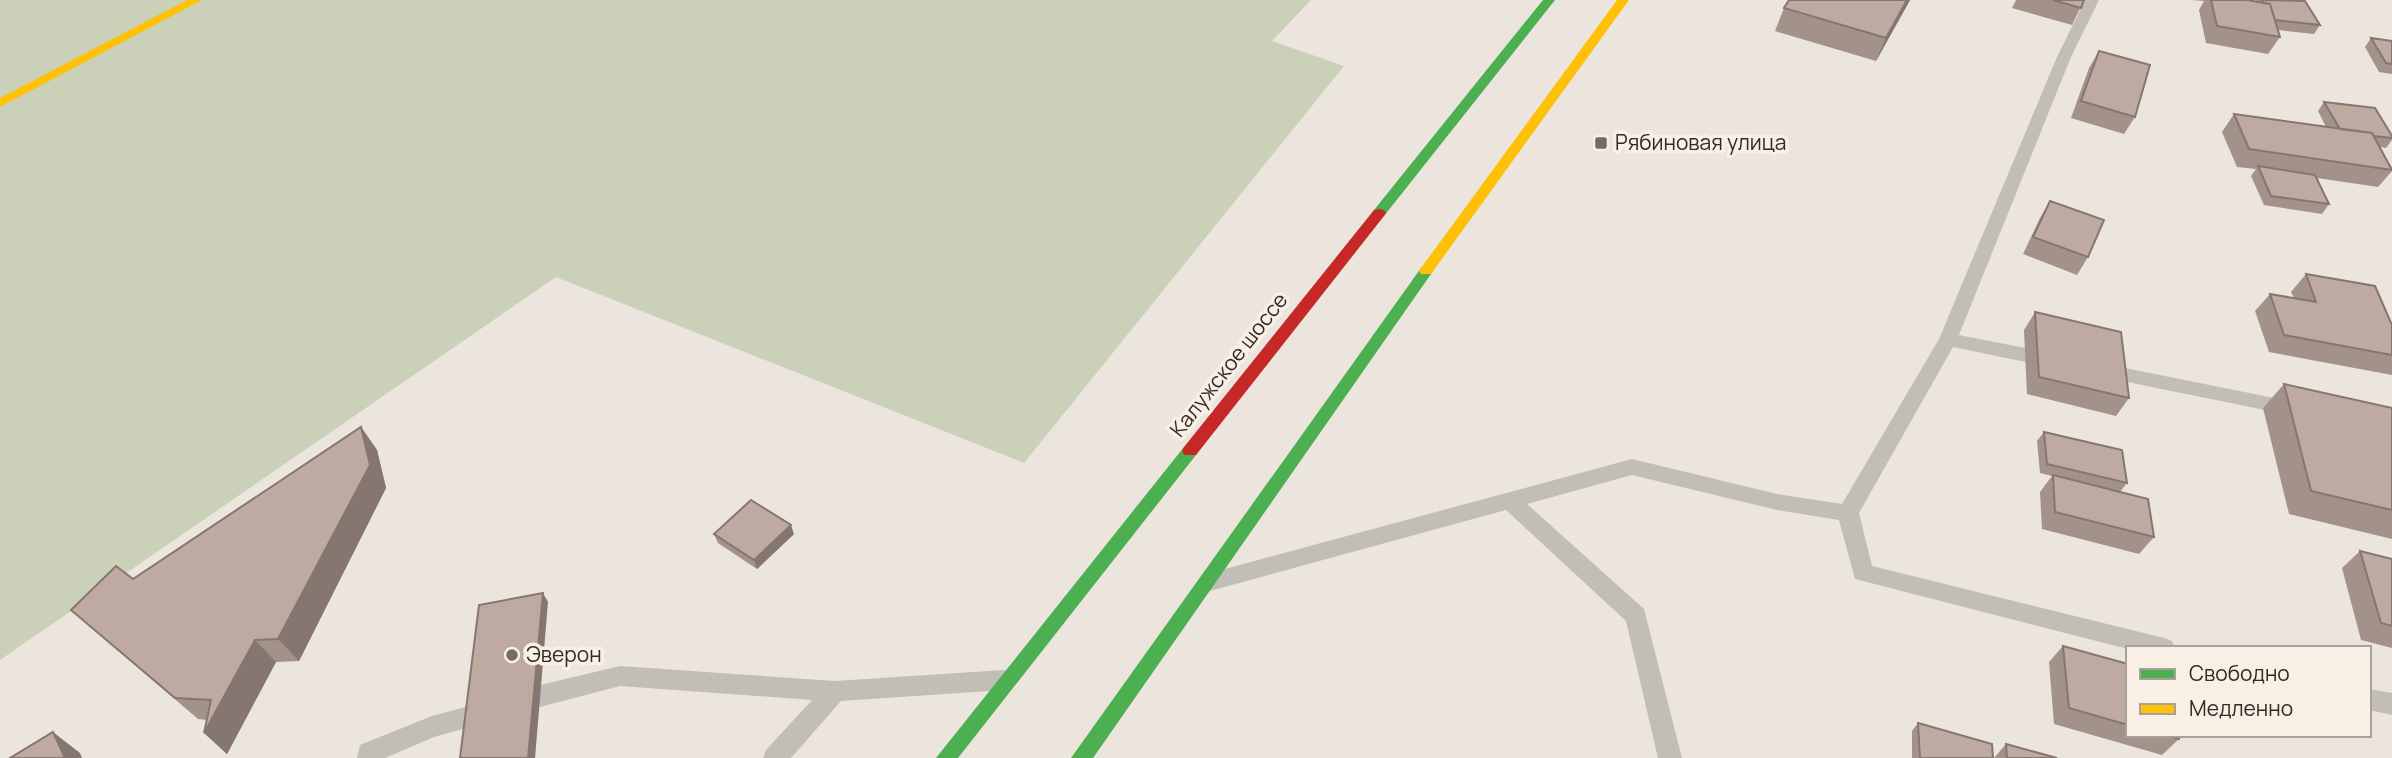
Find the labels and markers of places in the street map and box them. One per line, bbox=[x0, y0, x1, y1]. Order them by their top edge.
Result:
place label: Рябиновая улица bbox=[1615, 128, 1786, 156]
marker: Рябиновая улица bbox=[1593, 135, 1609, 151]
place label: Эверон bbox=[526, 640, 602, 668]
marker: Эверон bbox=[504, 647, 520, 663]

